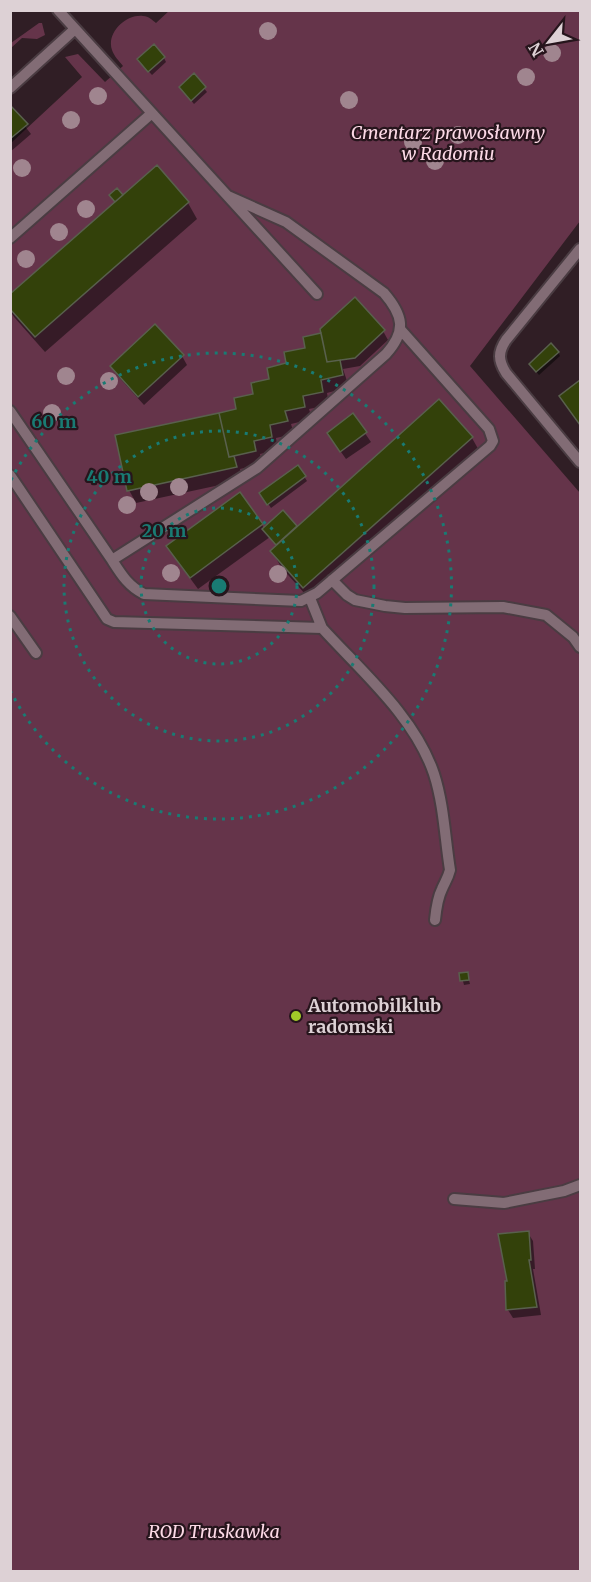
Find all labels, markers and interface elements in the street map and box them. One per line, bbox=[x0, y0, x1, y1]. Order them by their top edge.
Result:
north arrow bbox=[519, 12, 579, 72]
text: N bbox=[524, 39, 548, 60]
park label: Cmentarz prawosławny w Radomiu bbox=[351, 121, 545, 165]
text: 60 m bbox=[31, 410, 77, 433]
text: 40 m bbox=[86, 465, 132, 488]
text: 20 m bbox=[142, 519, 186, 542]
centre of rings bbox=[209, 576, 229, 596]
place label: Automobilklub radomski bbox=[307, 994, 441, 1038]
marker: Automobilklub radomski bbox=[289, 1009, 303, 1023]
park label: ROD Truskawka bbox=[148, 1520, 280, 1543]

